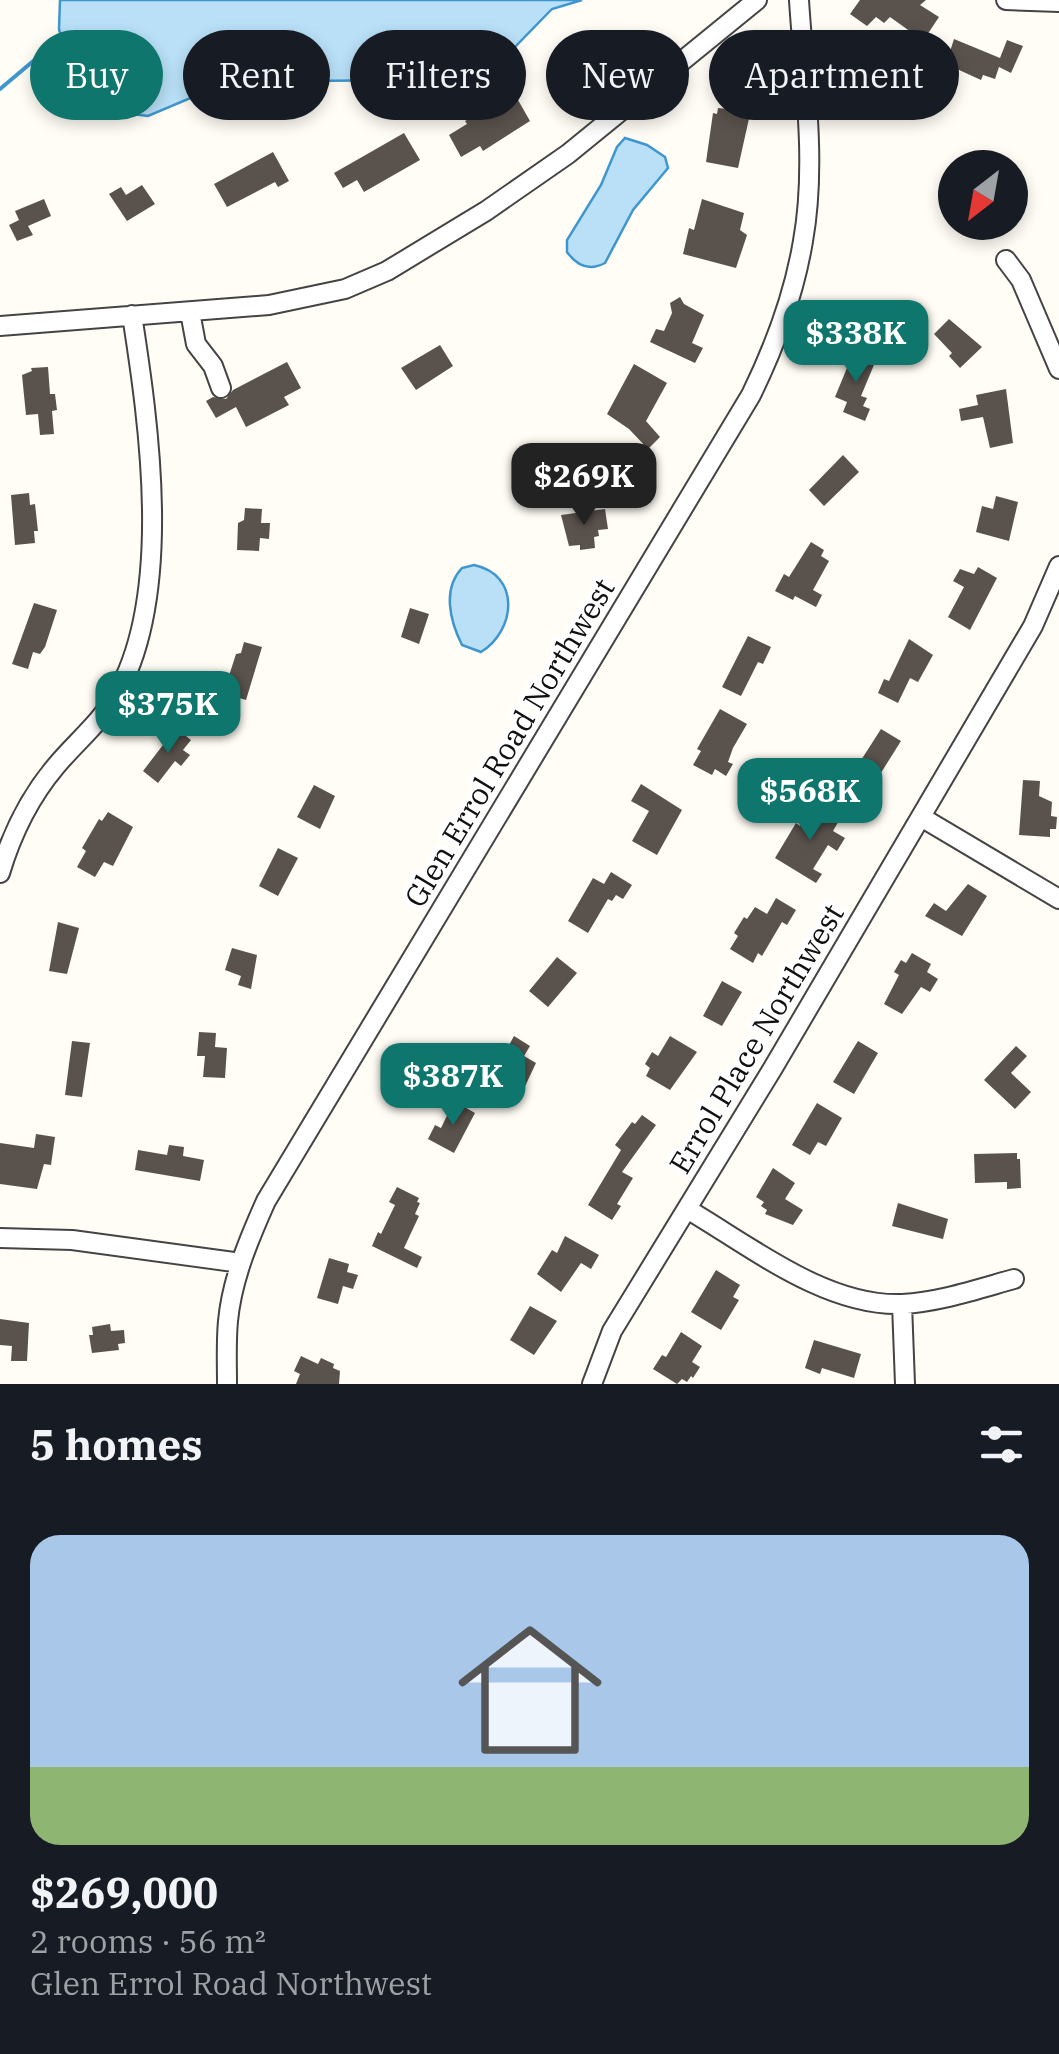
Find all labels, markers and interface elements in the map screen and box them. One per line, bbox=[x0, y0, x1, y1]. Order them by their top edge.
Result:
chip: Buy bbox=[30, 30, 163, 120]
chip: Rent bbox=[183, 30, 330, 120]
chip: Filters bbox=[350, 30, 526, 120]
chip: New bbox=[546, 30, 689, 120]
chip: Apartment bbox=[709, 30, 959, 120]
north arrow bbox=[938, 150, 1028, 240]
map controls bbox=[938, 150, 1028, 240]
pin: $338K bbox=[786, 300, 926, 385]
text: $338K bbox=[805, 311, 907, 353]
pin: $269K bbox=[514, 443, 654, 528]
text: $269K bbox=[533, 454, 635, 496]
street label: Glen Errol Road Northwest bbox=[395, 571, 623, 914]
pin: $375K bbox=[98, 671, 238, 756]
text: $375K bbox=[117, 682, 219, 724]
pin: $568K bbox=[740, 758, 880, 843]
text: $568K bbox=[759, 769, 861, 811]
street label: Errol Place Northwest bbox=[660, 896, 852, 1180]
pin: $387K bbox=[383, 1043, 523, 1128]
text: $387K bbox=[402, 1054, 504, 1096]
text: 5 homes bbox=[30, 1417, 203, 1472]
icon: filters bbox=[974, 1417, 1029, 1472]
icon: home bbox=[440, 1600, 620, 1780]
text: $269,000 bbox=[30, 1865, 218, 1920]
text: 2 rooms · 56 m² bbox=[30, 1920, 266, 1962]
text: Glen Errol Road Northwest bbox=[30, 1962, 432, 2004]

